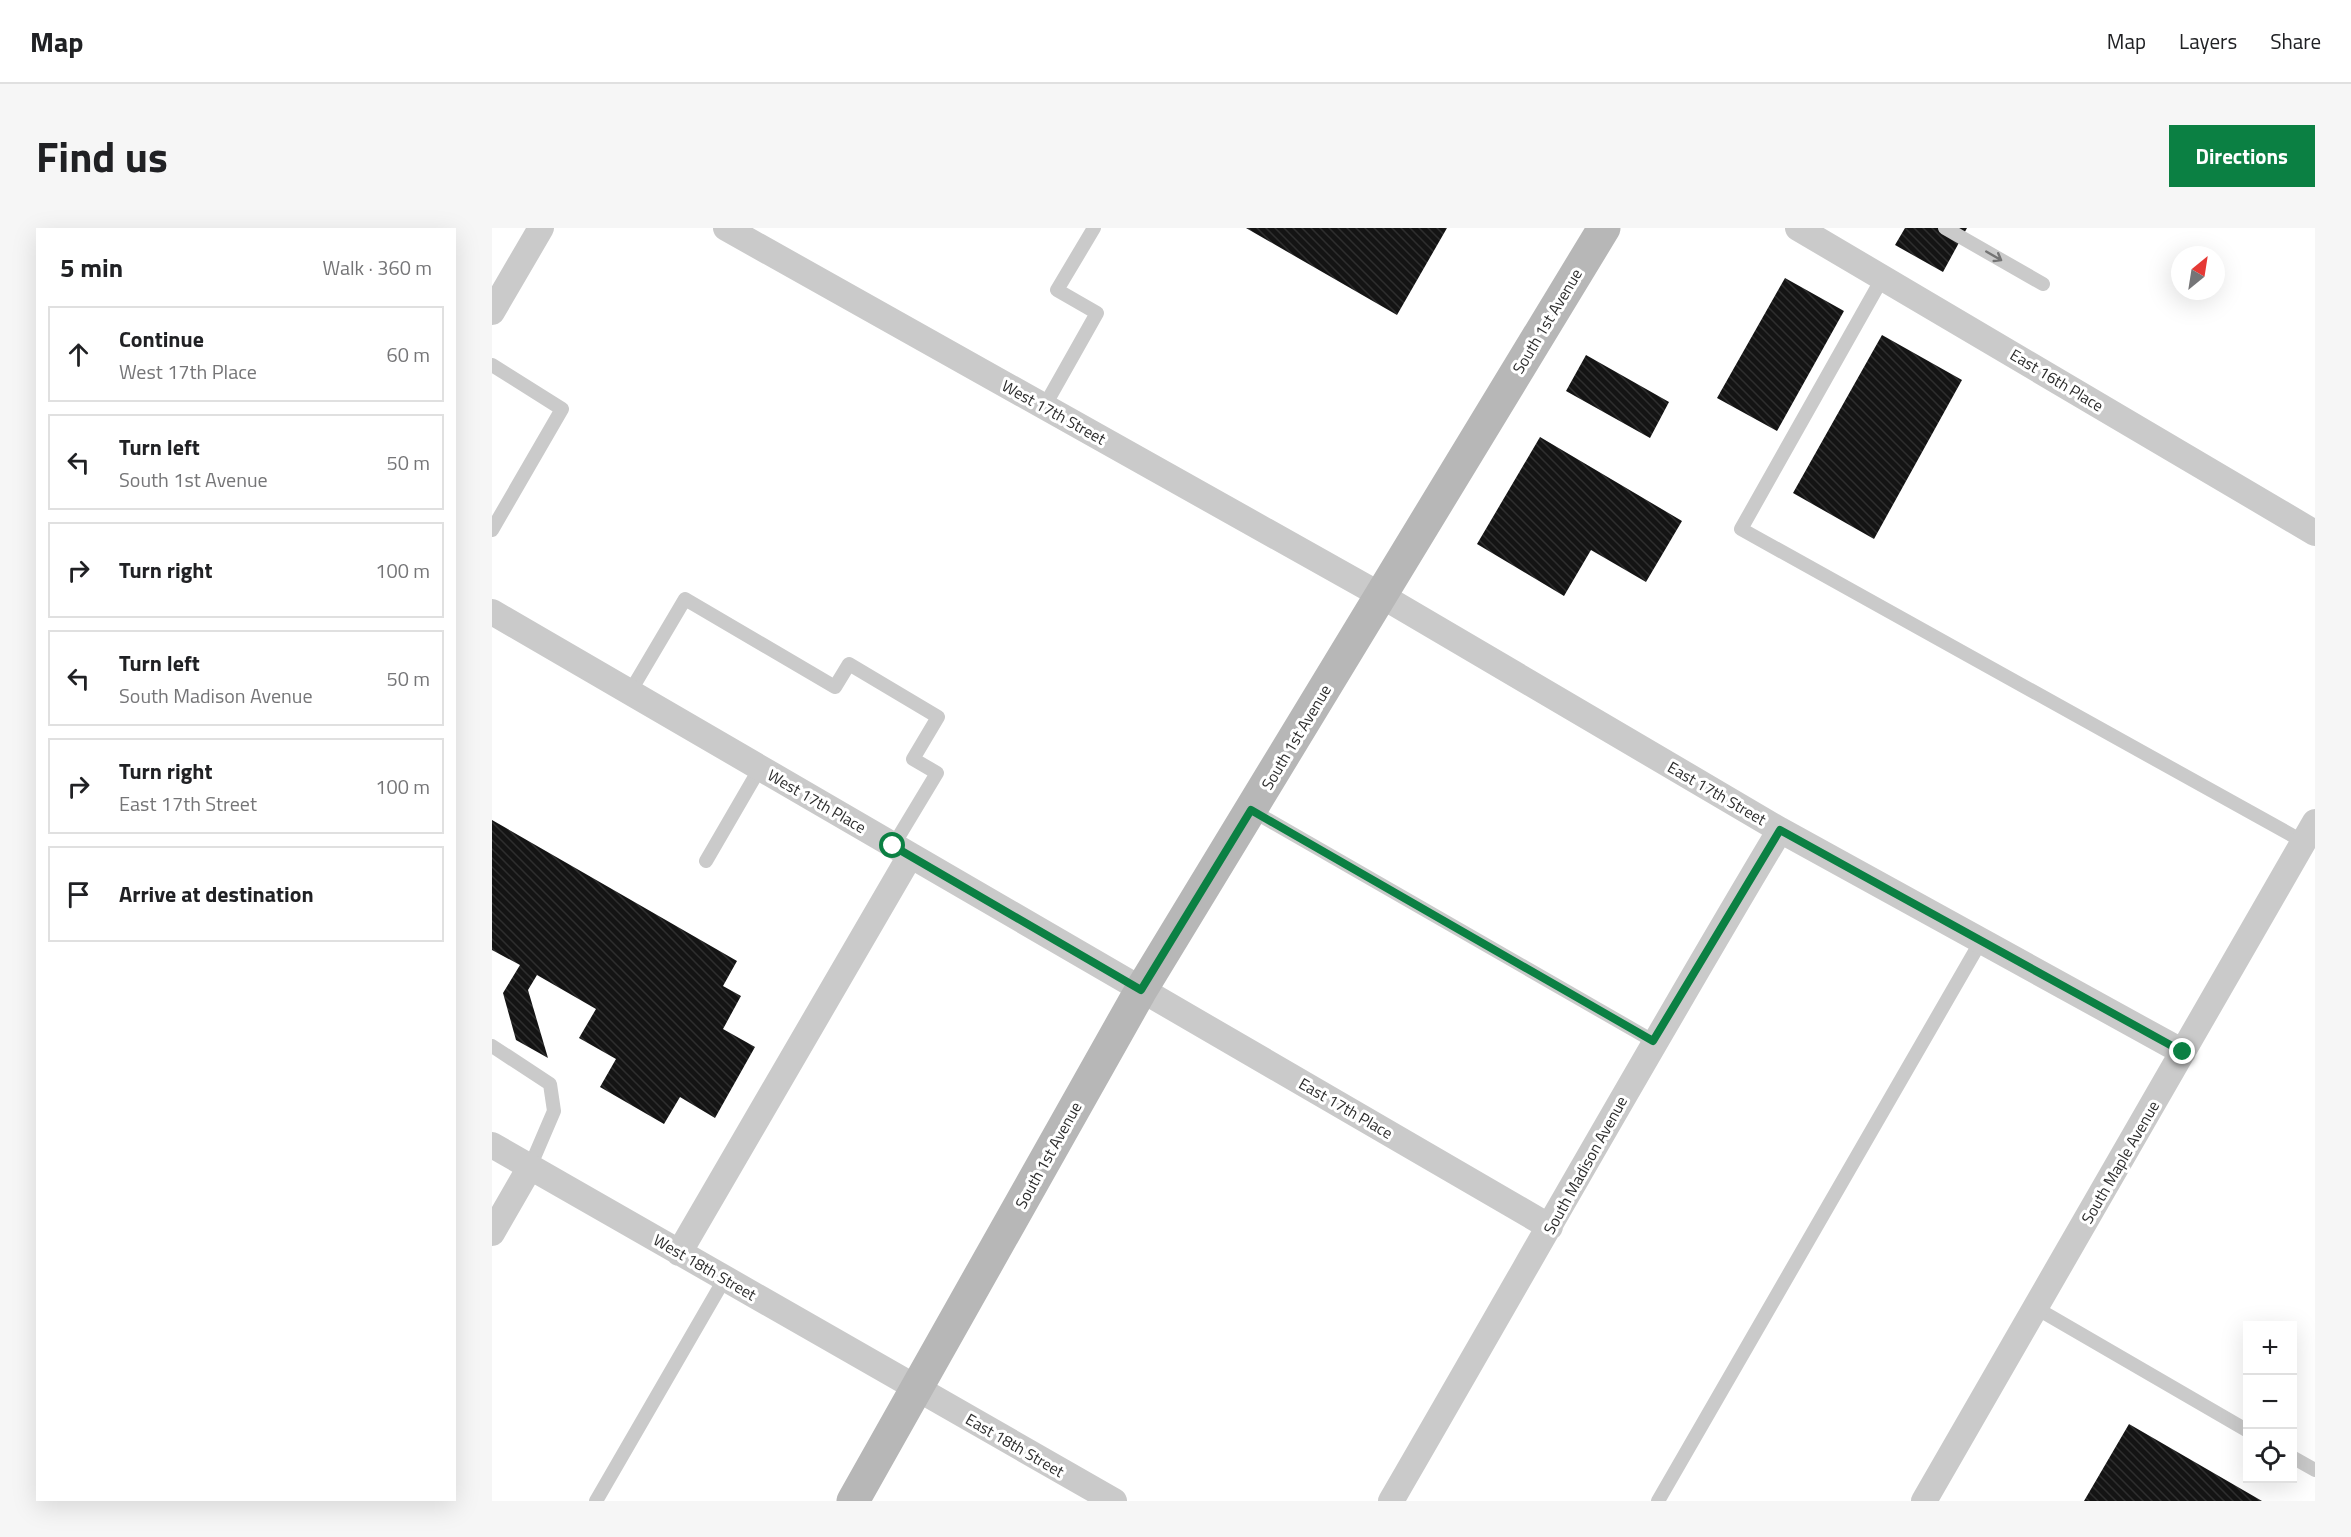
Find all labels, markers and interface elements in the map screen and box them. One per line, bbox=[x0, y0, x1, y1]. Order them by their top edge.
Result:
text: Map bbox=[30, 20, 84, 63]
text: Map bbox=[2107, 25, 2146, 57]
text: Layers bbox=[2179, 25, 2237, 57]
text: Share bbox=[2270, 25, 2321, 57]
text: Find us bbox=[36, 124, 168, 188]
button: Directions bbox=[2169, 125, 2315, 187]
north arrow bbox=[2171, 246, 2225, 300]
text: 5 min bbox=[60, 248, 123, 287]
one-way arrow bbox=[1985, 250, 2002, 262]
text: Walk · 360 m bbox=[323, 252, 432, 283]
street label: South 1st Avenue bbox=[1506, 264, 1588, 378]
text: Continue bbox=[119, 322, 204, 356]
icon: ahead bbox=[62, 338, 95, 371]
text: 60 m bbox=[386, 339, 430, 370]
street label: East 16th Place bbox=[2006, 343, 2108, 417]
text: West 17th Place bbox=[119, 356, 257, 387]
street label: West 17th Street bbox=[998, 374, 1111, 451]
text: Turn left bbox=[119, 430, 200, 464]
icon: left bbox=[62, 446, 95, 479]
text: 50 m bbox=[386, 447, 430, 478]
text: South 1st Avenue bbox=[119, 464, 268, 495]
text: Turn right bbox=[119, 553, 213, 587]
icon: right bbox=[62, 554, 95, 587]
text: 100 m bbox=[375, 555, 430, 586]
text: Turn left bbox=[119, 646, 200, 680]
icon: left bbox=[62, 662, 95, 695]
text: 50 m bbox=[386, 663, 430, 694]
text: South Madison Avenue bbox=[119, 680, 313, 711]
street label: South 1st Avenue bbox=[1255, 680, 1337, 794]
text: Turn right bbox=[119, 754, 213, 788]
street label: East 17th Street bbox=[1663, 755, 1771, 831]
street label: West 17th Place bbox=[763, 763, 871, 839]
icon: right bbox=[62, 770, 95, 803]
text: 100 m bbox=[375, 771, 430, 802]
text: East 17th Street bbox=[119, 788, 257, 819]
route start bbox=[879, 832, 905, 858]
text: Arrive at destination bbox=[119, 877, 314, 911]
icon: arrive bbox=[62, 878, 95, 911]
route end bbox=[2169, 1038, 2195, 1064]
street label: East 17th Place bbox=[1294, 1071, 1398, 1145]
street label: South Madison Avenue bbox=[1537, 1091, 1633, 1239]
street label: South Maple Avenue bbox=[2075, 1096, 2165, 1228]
street label: South 1st Avenue bbox=[1009, 1097, 1087, 1213]
street label: West 18th Street bbox=[649, 1228, 761, 1306]
map controls bbox=[2243, 1321, 2297, 1483]
button: + bbox=[2243, 1321, 2297, 1375]
button: − bbox=[2243, 1375, 2297, 1429]
street label: East 18th Street bbox=[961, 1407, 1069, 1483]
button: locate bbox=[2243, 1429, 2297, 1483]

